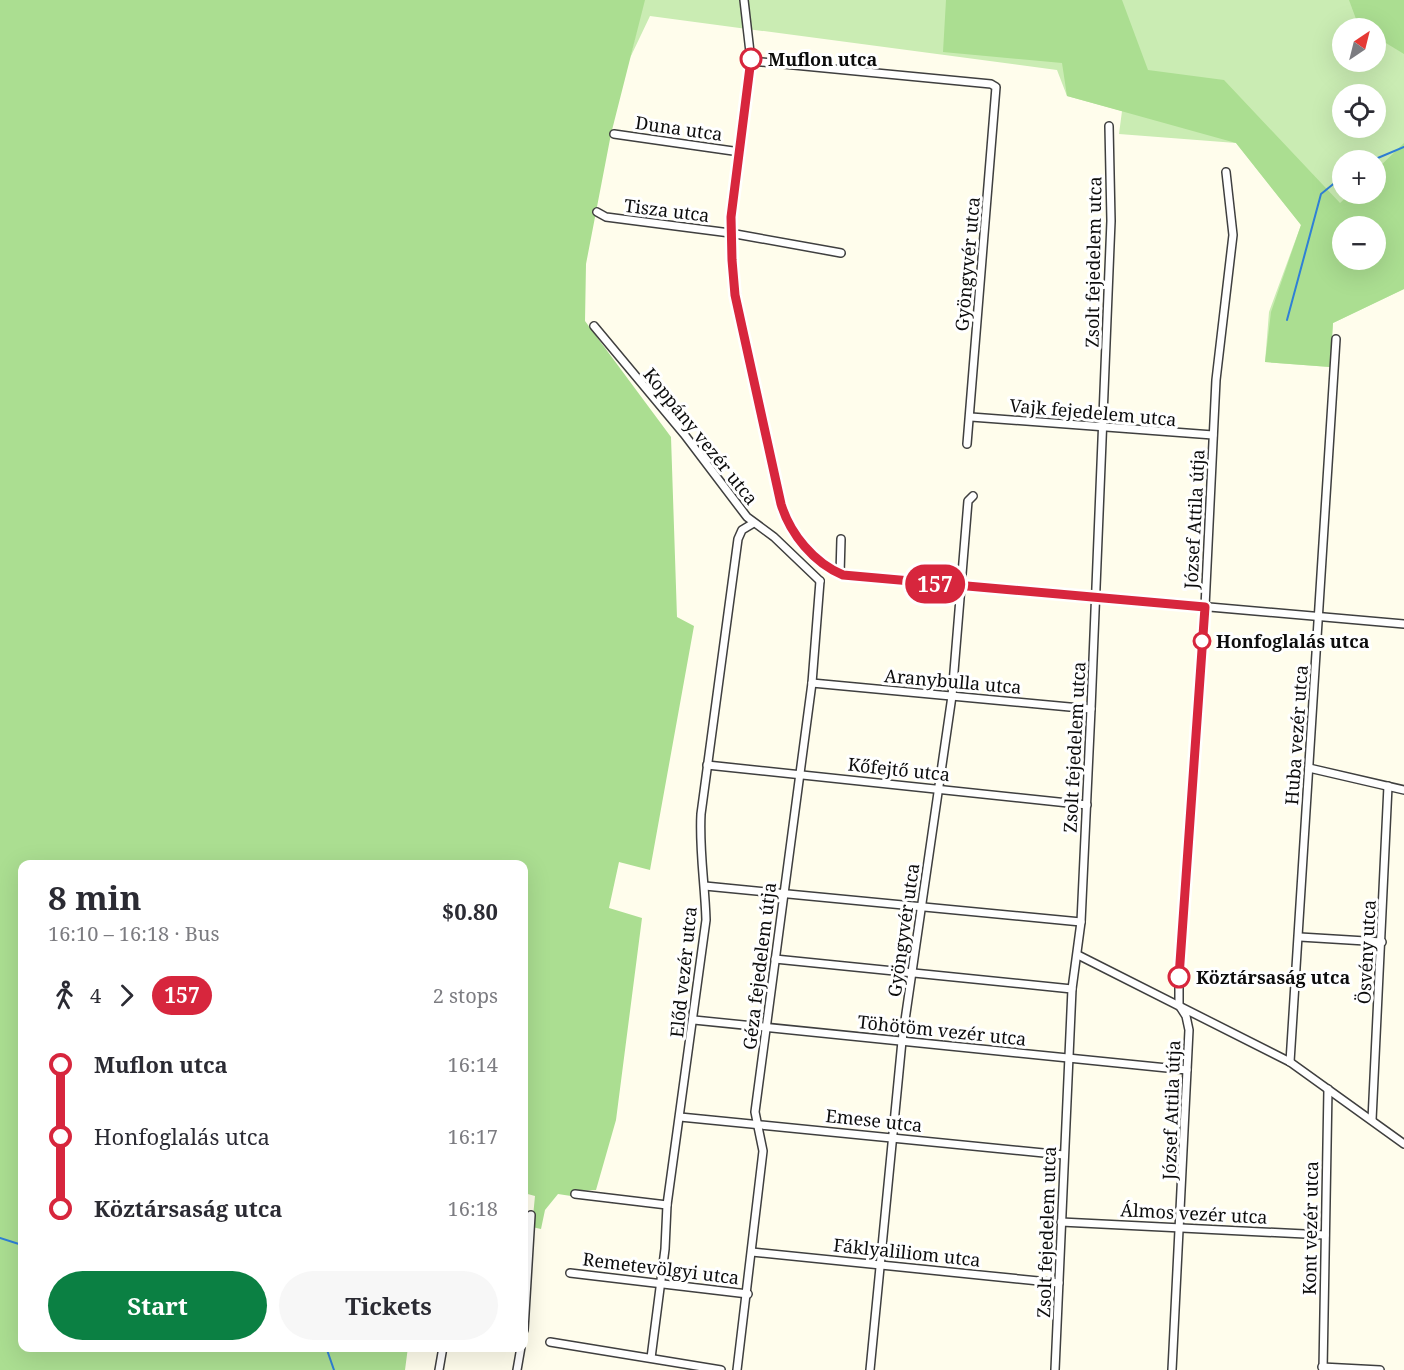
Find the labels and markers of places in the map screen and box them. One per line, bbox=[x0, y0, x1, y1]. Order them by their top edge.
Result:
place label: Muflon utca bbox=[768, 47, 878, 71]
marker: Muflon utca bbox=[740, 48, 762, 70]
place label: Honfoglalás utca bbox=[1216, 629, 1370, 653]
marker: Honfoglalás utca bbox=[1193, 632, 1211, 650]
place label: Köztársaság utca bbox=[1196, 965, 1350, 989]
marker: Köztársaság utca bbox=[1168, 966, 1190, 988]

